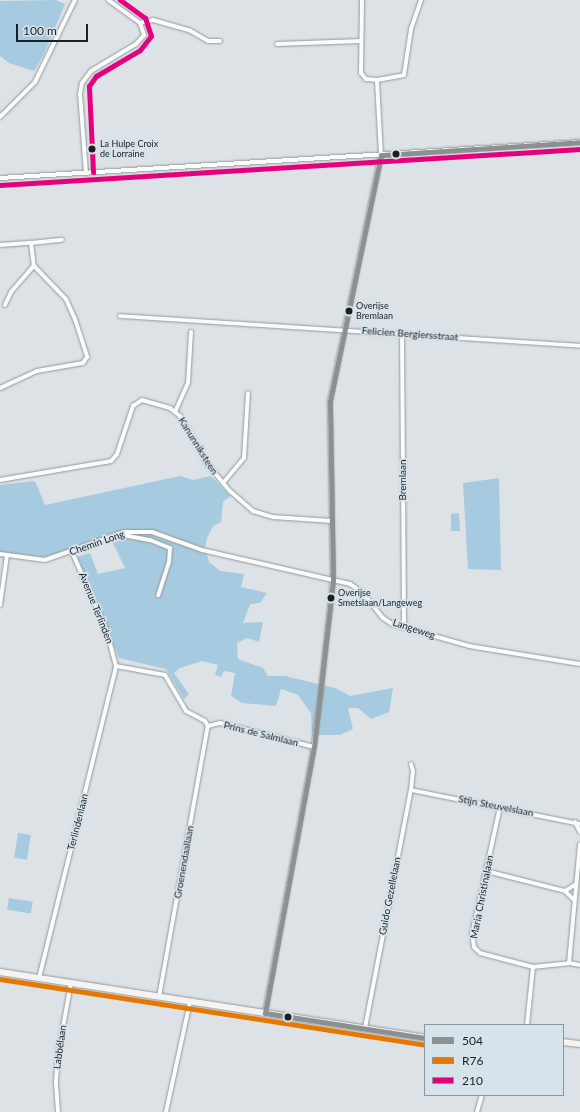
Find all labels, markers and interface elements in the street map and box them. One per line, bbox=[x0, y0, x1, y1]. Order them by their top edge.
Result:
scale bar bbox=[18, 16, 90, 42]
text: 100 m bbox=[23, 23, 57, 38]
place label: La Hulpe Croix de Lorraine bbox=[100, 139, 158, 160]
marker: La Hulpe Croix de Lorraine bbox=[87, 144, 97, 154]
unlabelled marker bbox=[391, 149, 401, 159]
place label: Overijse Bremlaan bbox=[356, 301, 393, 322]
marker: Overijse Bremlaan bbox=[344, 306, 354, 316]
street label: Felicien Bergiersstraat bbox=[361, 325, 459, 343]
street label: Kanunniksteen bbox=[176, 415, 220, 477]
street label: Bremlaan bbox=[397, 459, 409, 501]
street label: Chemin Long bbox=[68, 528, 126, 558]
street label: Avenue Terlinden bbox=[76, 570, 116, 646]
place label: Overijse Smetslaan/Langeweg bbox=[338, 588, 422, 609]
marker: Overijse Smetslaan/Langeweg bbox=[326, 593, 336, 603]
street label: Langeweg bbox=[391, 616, 437, 642]
street label: Prins de Salmlaan bbox=[222, 719, 300, 749]
street label: Terlindenlaan bbox=[65, 792, 91, 852]
street label: Stijn Steuvelslaan bbox=[457, 793, 535, 819]
street label: Groenendaallaan bbox=[172, 825, 196, 899]
street label: Maria Christinalaan bbox=[468, 854, 496, 940]
street label: Guido Gezellelaan bbox=[377, 856, 403, 936]
unlabelled marker bbox=[283, 1012, 293, 1022]
street label: Labbélaan bbox=[51, 1024, 69, 1070]
legend bbox=[424, 1024, 564, 1096]
text: 504 bbox=[462, 1033, 483, 1048]
text: R76 bbox=[462, 1053, 483, 1068]
text: 210 bbox=[462, 1073, 483, 1088]

